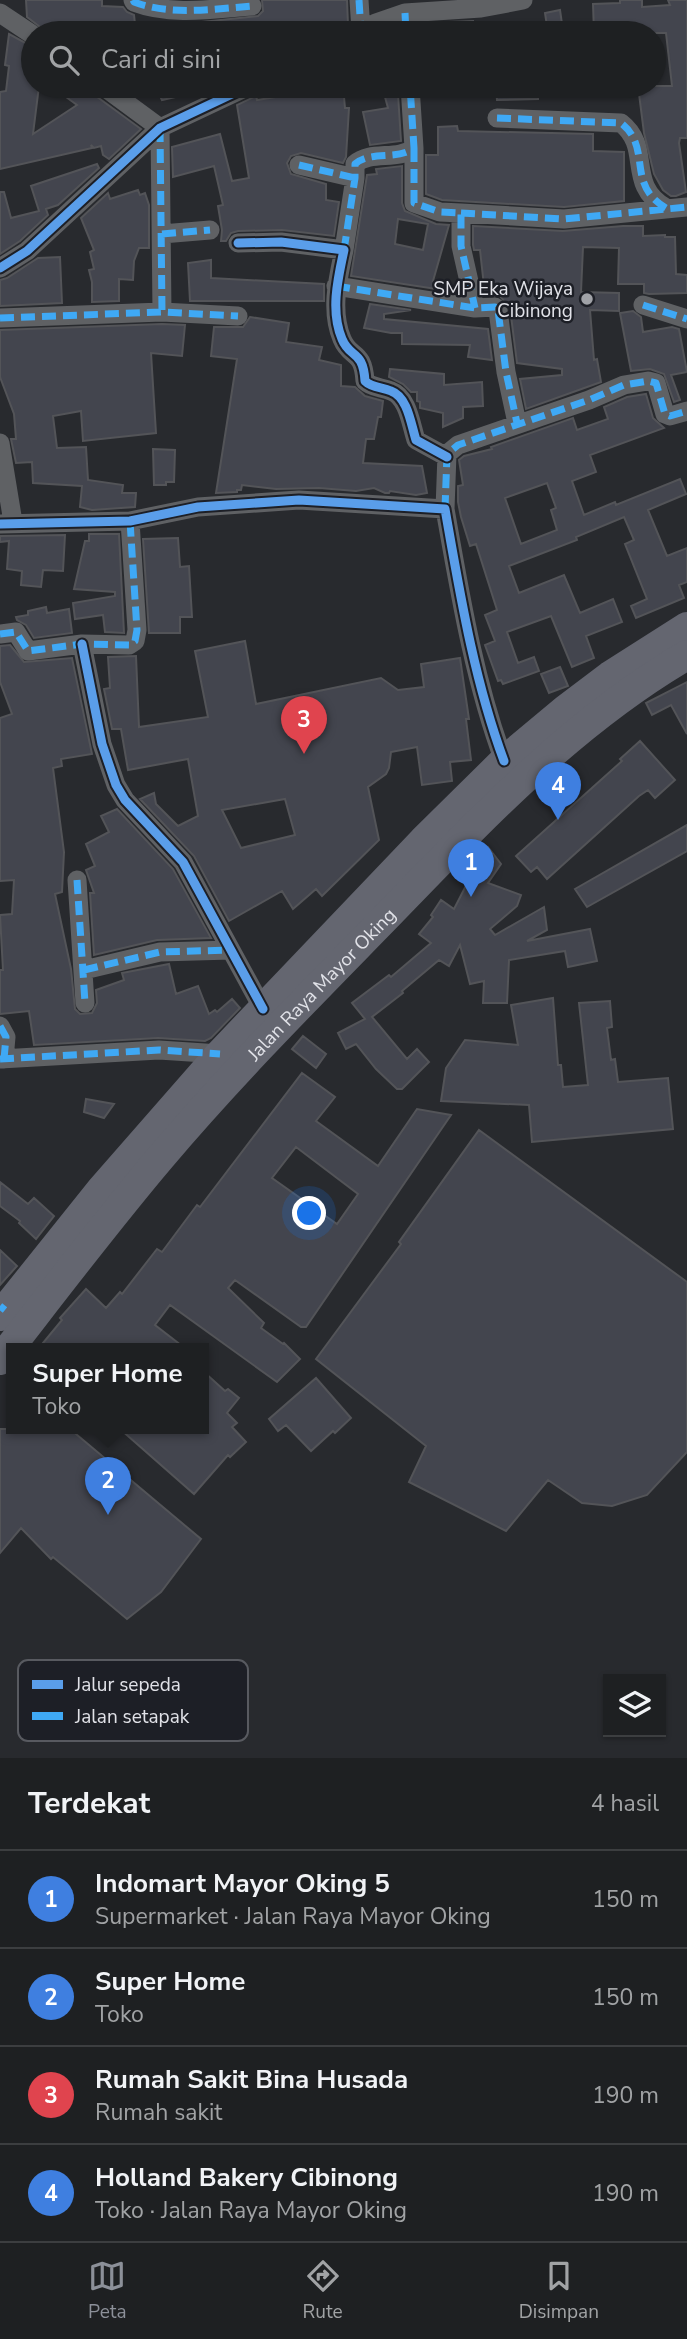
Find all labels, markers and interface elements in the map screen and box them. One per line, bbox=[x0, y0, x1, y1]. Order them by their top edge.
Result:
search box bbox=[21, 21, 666, 98]
icon: search bbox=[45, 41, 83, 79]
text: Cari di sini bbox=[101, 42, 221, 77]
place label: SMP Eka Wijaya Cibinong bbox=[433, 276, 573, 324]
marker: SMP Eka Wijaya Cibinong bbox=[579, 291, 595, 307]
pin: 3 bbox=[281, 696, 327, 754]
pin: 4 bbox=[535, 762, 581, 820]
pin: 1 bbox=[448, 839, 494, 897]
street label: Jalan Raya Mayor Oking bbox=[241, 903, 402, 1067]
your location bbox=[292, 1196, 326, 1230]
popup bbox=[6, 1343, 209, 1434]
text: Super Home bbox=[32, 1356, 183, 1391]
text: Toko bbox=[32, 1391, 81, 1422]
pin: 2 bbox=[85, 1457, 131, 1515]
legend bbox=[18, 1660, 248, 1741]
text: Jalur sepeda bbox=[74, 1672, 181, 1698]
map controls bbox=[603, 1674, 666, 1737]
button: layers bbox=[603, 1674, 666, 1737]
text: Jalan setapak bbox=[74, 1704, 190, 1730]
text: Terdekat bbox=[28, 1783, 150, 1824]
text: 4 hasil bbox=[591, 1788, 659, 1819]
text: Indomart Mayor Oking 5 bbox=[95, 1866, 390, 1901]
text: 1 bbox=[44, 1884, 58, 1915]
text: 150 m bbox=[592, 1884, 659, 1915]
text: Supermarket · Jalan Raya Mayor Oking bbox=[95, 1901, 491, 1932]
text: Super Home bbox=[95, 1964, 245, 1999]
text: 2 bbox=[44, 1982, 58, 2013]
text: 150 m bbox=[592, 1982, 659, 2013]
text: Toko bbox=[95, 1999, 144, 2030]
text: Rumah Sakit Bina Husada bbox=[95, 2062, 408, 2097]
text: 3 bbox=[44, 2080, 58, 2111]
text: 190 m bbox=[592, 2080, 659, 2111]
text: Rumah sakit bbox=[95, 2097, 222, 2128]
text: Holland Bakery Cibinong bbox=[95, 2160, 398, 2195]
text: 4 bbox=[44, 2178, 58, 2209]
text: 190 m bbox=[592, 2178, 659, 2209]
text: Toko · Jalan Raya Mayor Oking bbox=[95, 2195, 407, 2226]
tab: Peta bbox=[88, 2257, 126, 2325]
tab: Rute bbox=[303, 2257, 343, 2325]
tab: Disimpan bbox=[519, 2257, 599, 2325]

